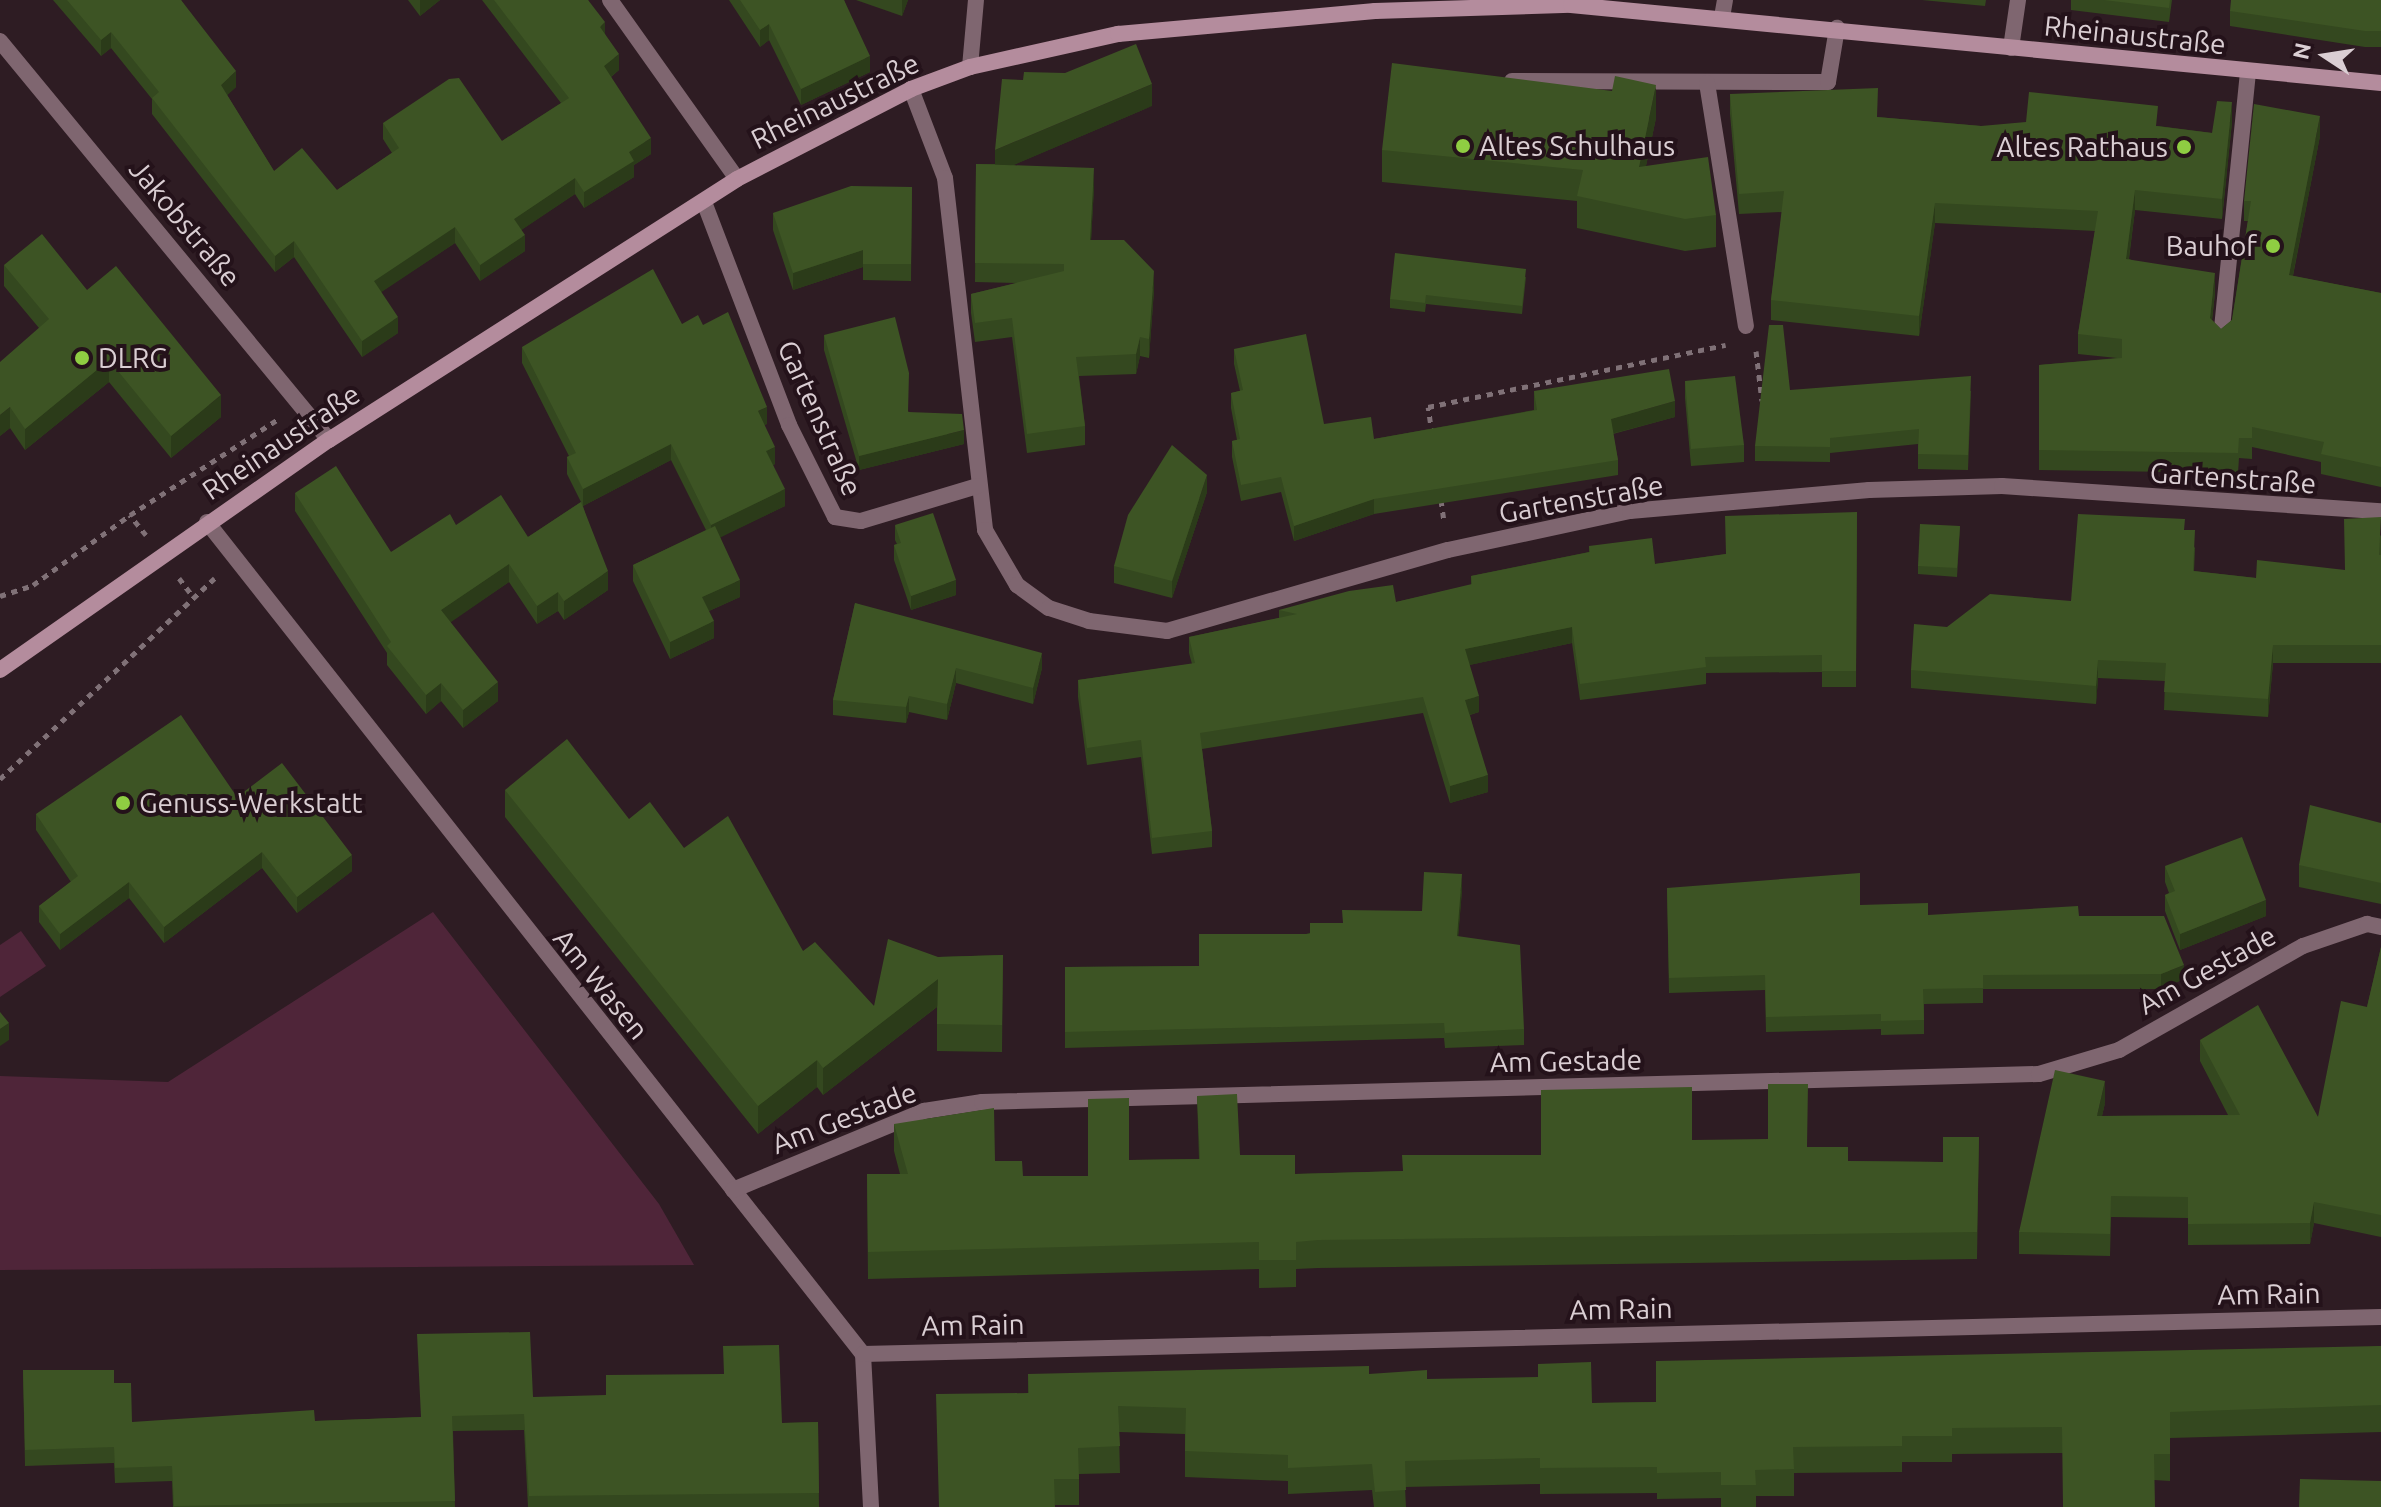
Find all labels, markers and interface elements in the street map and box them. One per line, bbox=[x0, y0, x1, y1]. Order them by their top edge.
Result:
street label: Rheinaustraße bbox=[2042, 9, 2228, 61]
north arrow bbox=[2285, 16, 2365, 96]
text: N bbox=[2287, 40, 2315, 62]
street label: Rheinaustraße bbox=[746, 46, 924, 156]
place label: Altes Schulhaus bbox=[1479, 129, 1675, 163]
place label: Altes Rathaus bbox=[1996, 130, 2168, 164]
marker: Altes Schulhaus bbox=[1454, 137, 1472, 155]
marker: Altes Rathaus bbox=[2175, 138, 2193, 156]
street label: Jakobstraße bbox=[122, 153, 248, 293]
place label: Bauhof bbox=[2166, 229, 2257, 263]
marker: Bauhof bbox=[2264, 237, 2282, 255]
street label: Gartenstraße bbox=[771, 335, 869, 501]
place label: DLRG bbox=[98, 341, 168, 375]
marker: DLRG bbox=[73, 349, 91, 367]
street label: Rheinaustraße bbox=[196, 377, 366, 507]
street label: Gartenstraße bbox=[2149, 455, 2317, 501]
street label: Gartenstraße bbox=[1496, 468, 1666, 530]
place label: Genuss-Werkstatt bbox=[139, 786, 363, 820]
marker: Genuss-Werkstatt bbox=[114, 794, 132, 812]
street label: Am Gestade bbox=[2132, 918, 2282, 1022]
street label: Am Wasen bbox=[546, 922, 656, 1046]
street label: Am Gestade bbox=[1490, 1043, 1642, 1079]
street label: Am Gestade bbox=[767, 1075, 921, 1161]
street label: Am Rain bbox=[2217, 1276, 2321, 1312]
street label: Am Rain bbox=[1569, 1291, 1673, 1327]
street label: Am Rain bbox=[921, 1307, 1025, 1343]

